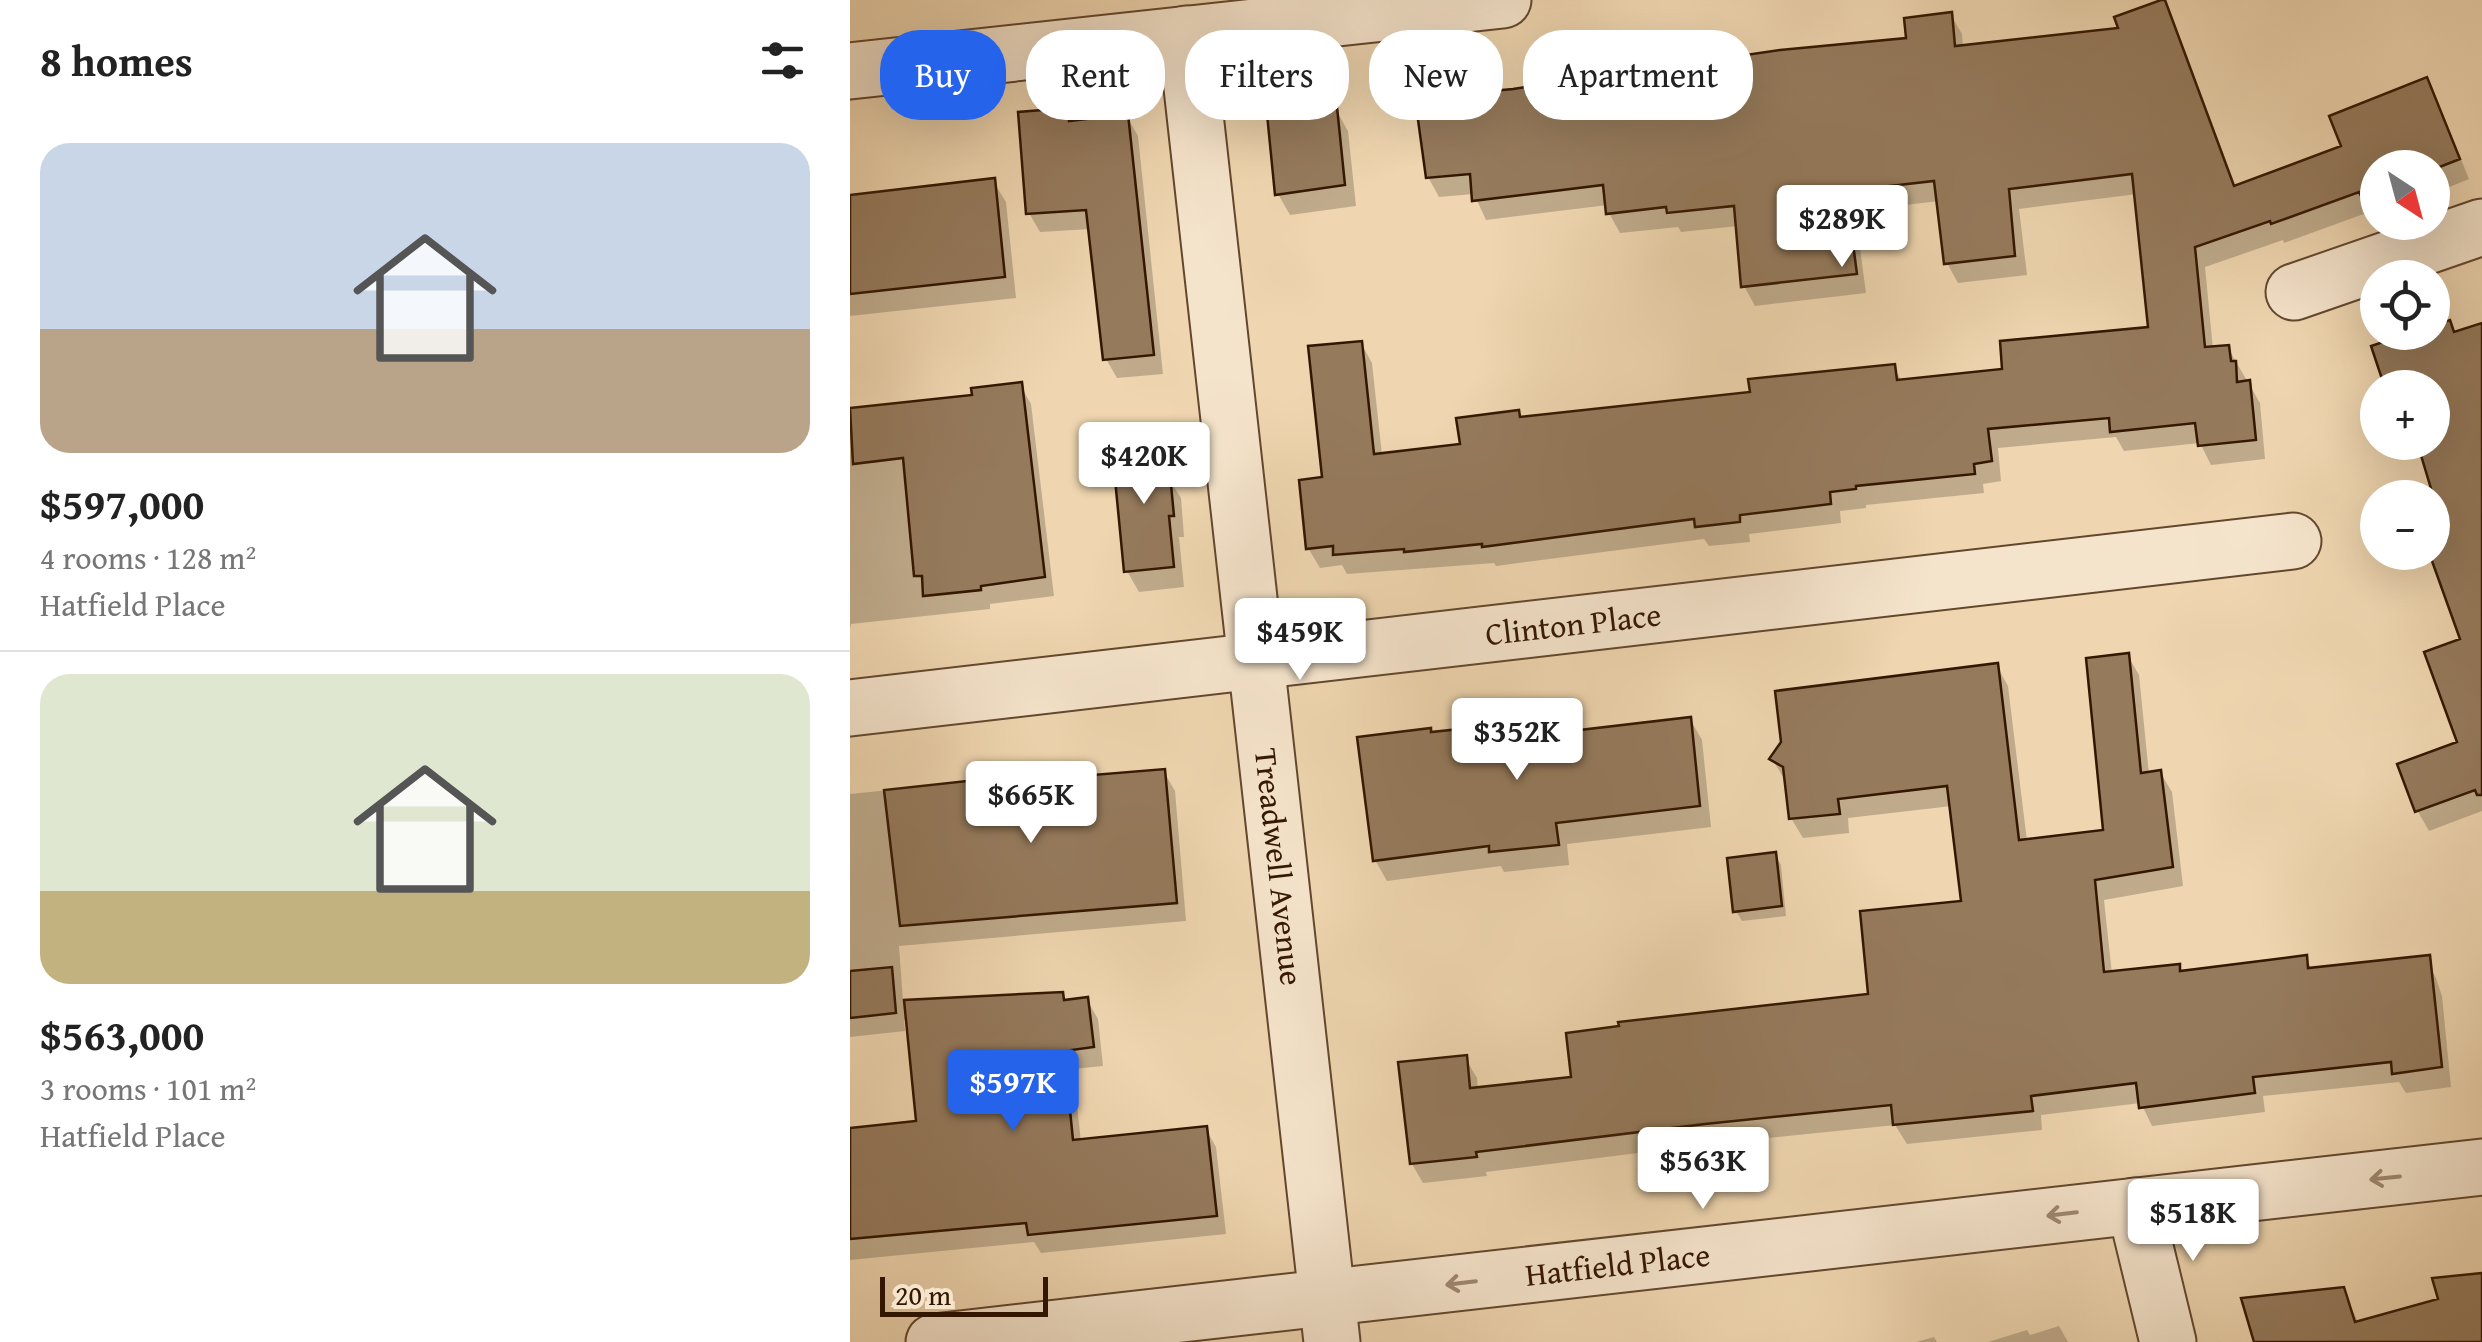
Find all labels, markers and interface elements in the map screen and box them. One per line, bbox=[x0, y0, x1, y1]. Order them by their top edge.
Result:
text: 8 homes bbox=[40, 30, 193, 91]
chip: Buy bbox=[880, 30, 1006, 120]
chip: Rent bbox=[1026, 30, 1165, 120]
chip: Filters bbox=[1185, 30, 1349, 120]
chip: New bbox=[1369, 30, 1503, 120]
chip: Apartment bbox=[1523, 30, 1753, 120]
icon: filters bbox=[755, 33, 810, 88]
north arrow bbox=[2360, 150, 2450, 240]
map controls bbox=[2360, 150, 2450, 570]
pin: $289K bbox=[1772, 185, 1912, 270]
text: $289K bbox=[1799, 194, 1885, 241]
icon: home bbox=[335, 208, 515, 388]
button: locate bbox=[2360, 260, 2450, 350]
button: + bbox=[2360, 370, 2450, 460]
pin: $420K bbox=[1074, 422, 1214, 507]
text: $420K bbox=[1101, 431, 1187, 478]
text: $597,000 bbox=[40, 473, 204, 534]
button: − bbox=[2360, 480, 2450, 570]
text: 4 rooms · 128 m² bbox=[40, 534, 256, 581]
text: Hatfield Place bbox=[40, 581, 226, 628]
street label: Clinton Place bbox=[1483, 590, 1663, 657]
pin: $459K bbox=[1230, 598, 1370, 683]
text: $459K bbox=[1257, 607, 1343, 654]
pin: $352K bbox=[1447, 698, 1587, 783]
text: $352K bbox=[1474, 707, 1560, 754]
icon: home bbox=[335, 739, 515, 919]
street label: Treadwell Avenue bbox=[1243, 746, 1316, 988]
pin: $665K bbox=[961, 761, 1101, 846]
text: $665K bbox=[988, 770, 1074, 817]
text: $563,000 bbox=[40, 1004, 204, 1065]
pin: $597K bbox=[943, 1049, 1083, 1134]
text: $597K bbox=[970, 1058, 1056, 1105]
text: 3 rooms · 101 m² bbox=[40, 1065, 256, 1112]
text: Hatfield Place bbox=[40, 1112, 226, 1159]
pin: $563K bbox=[1633, 1127, 1773, 1212]
text: $563K bbox=[1660, 1136, 1746, 1183]
one-way arrow bbox=[2369, 1169, 2402, 1188]
pin: $518K bbox=[2123, 1179, 2263, 1264]
text: $518K bbox=[2150, 1188, 2236, 1235]
one-way arrow bbox=[2046, 1205, 2079, 1224]
street label: Hatfield Place bbox=[1523, 1230, 1712, 1298]
scale bar bbox=[880, 1272, 1048, 1316]
text: 20 m bbox=[895, 1274, 951, 1315]
one-way arrow bbox=[1445, 1274, 1478, 1293]

